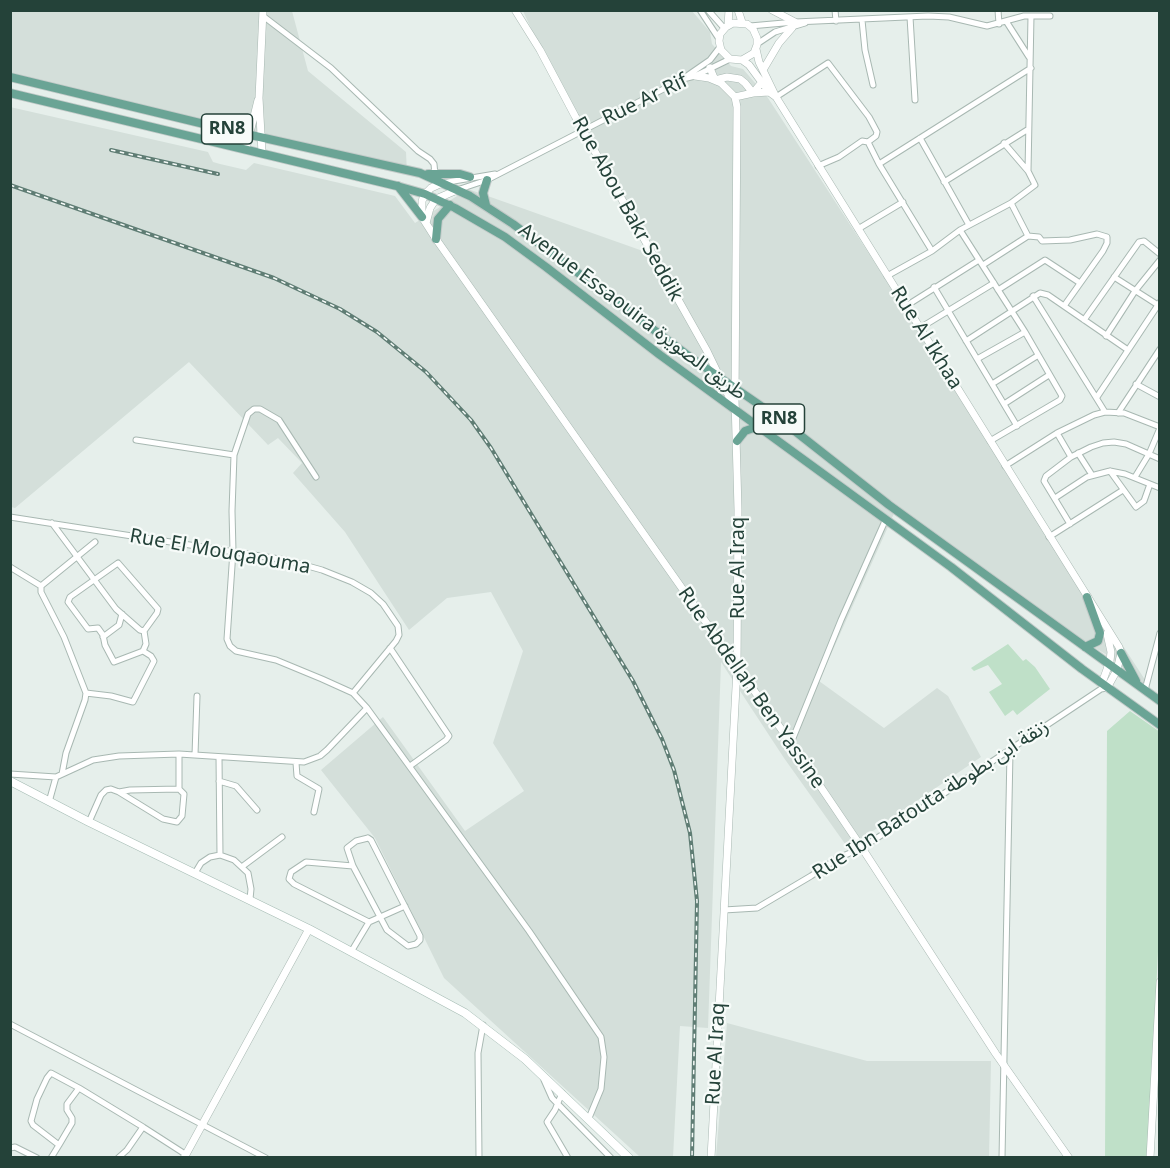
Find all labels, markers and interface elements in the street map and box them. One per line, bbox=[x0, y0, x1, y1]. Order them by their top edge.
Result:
street label: Rue Ar Rif bbox=[598, 69, 692, 131]
street label: Rue Abou Bakr Seddik bbox=[566, 113, 688, 305]
road number: RN8 bbox=[202, 114, 252, 144]
street label: Avenue Essaouira طريق الصويرة bbox=[514, 219, 750, 405]
street label: Rue Al Ikhaa bbox=[885, 282, 967, 394]
road number: RN8 bbox=[754, 404, 804, 434]
street label: Rue Al Iraq bbox=[726, 517, 750, 619]
street label: Rue El Mouqaouma bbox=[128, 524, 312, 580]
street label: Rue Abdellah Ben Yassine bbox=[672, 583, 830, 793]
street label: Rue Ibn Batouta زنقة ابن بطوطة bbox=[808, 715, 1054, 885]
street label: Rue Al Iraq bbox=[701, 1002, 731, 1106]

